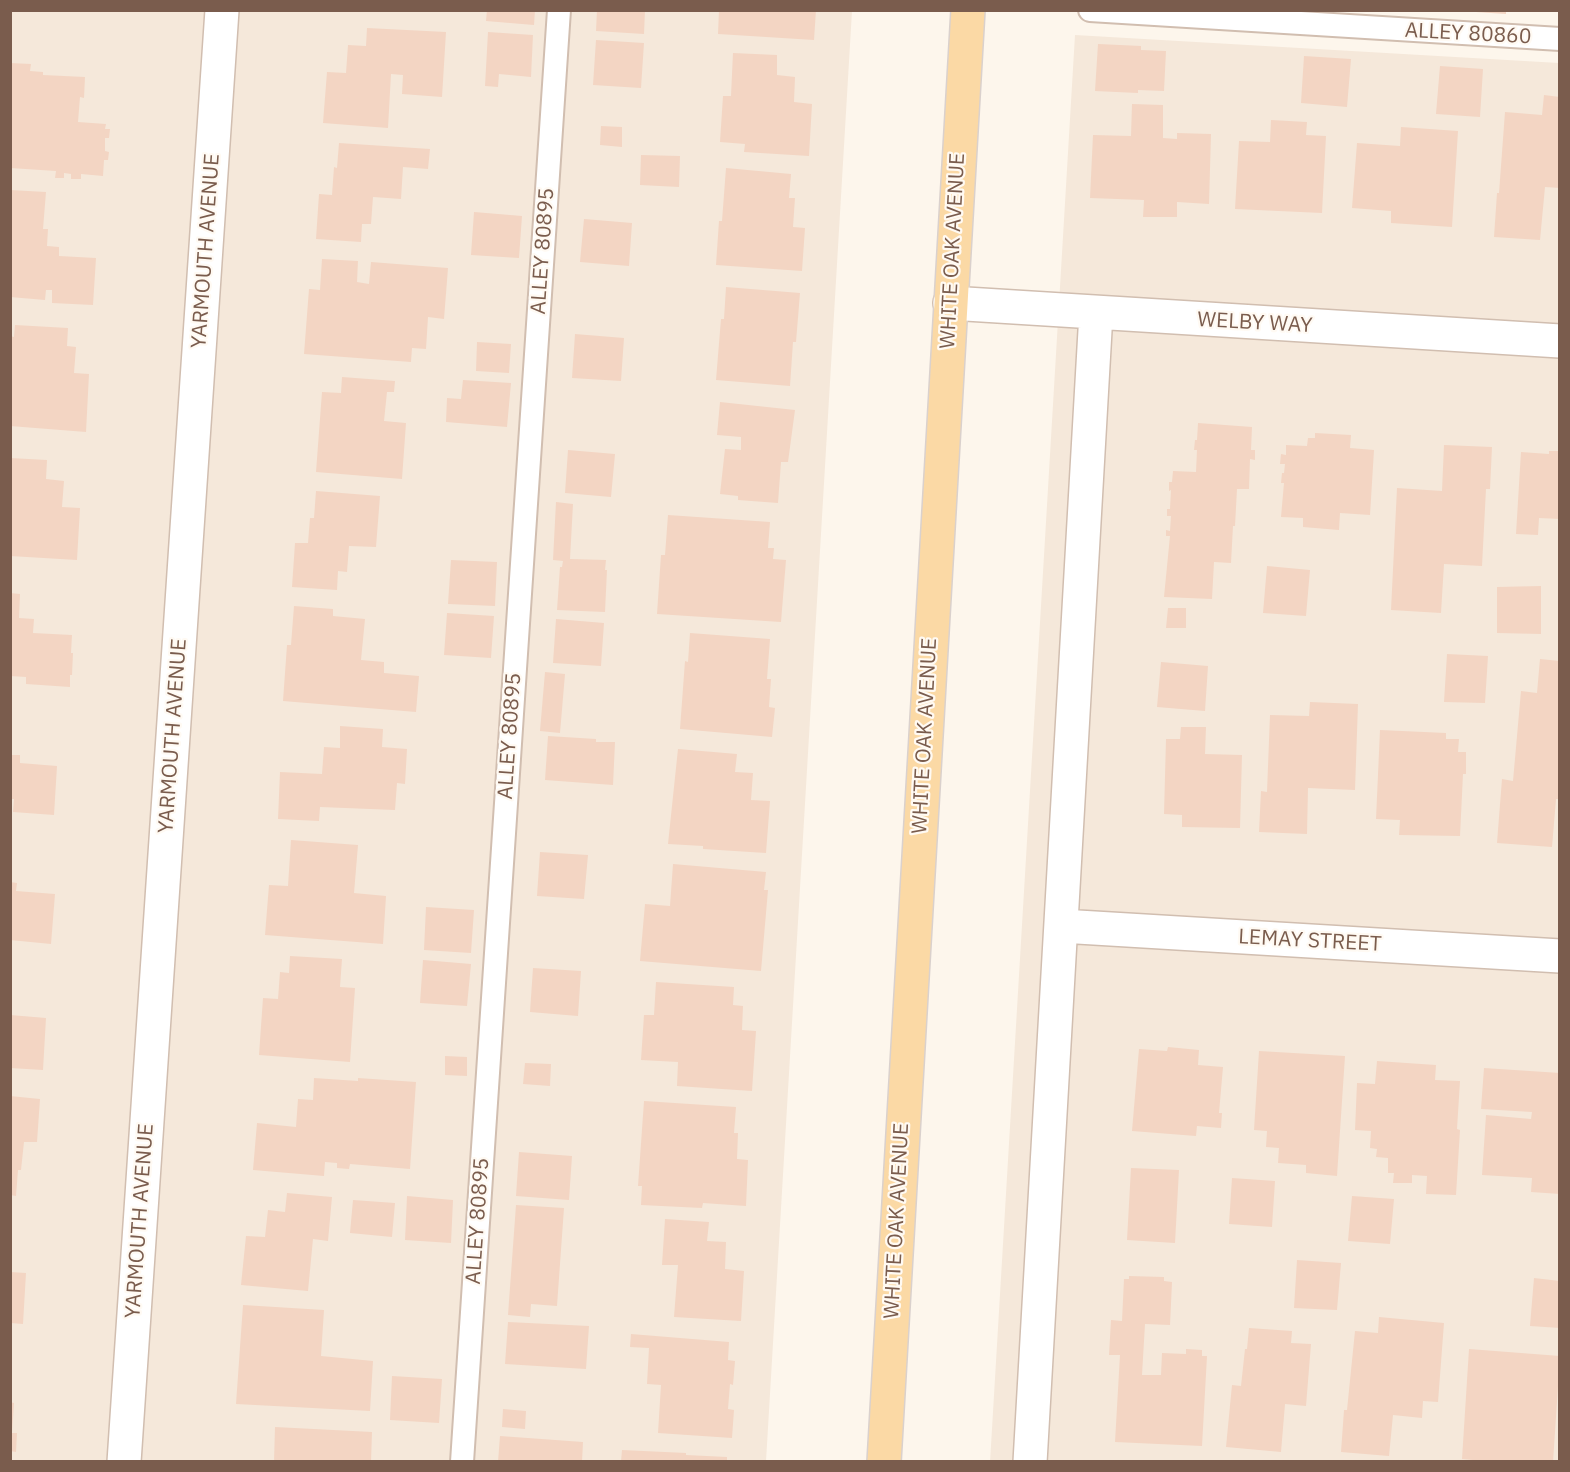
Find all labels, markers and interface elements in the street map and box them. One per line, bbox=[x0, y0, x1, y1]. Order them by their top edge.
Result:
street label: ALLEY 80860 bbox=[1404, 18, 1532, 50]
street label: WHITE OAK AVENUE bbox=[935, 152, 971, 350]
street label: YARMOUTH AVENUE bbox=[187, 153, 225, 349]
street label: ALLEY 80895 bbox=[526, 187, 560, 315]
street label: WELBY WAY bbox=[1197, 307, 1313, 339]
street label: WHITE OAK AVENUE bbox=[907, 637, 943, 835]
street label: YARMOUTH AVENUE bbox=[154, 638, 192, 834]
street label: ALLEY 80895 bbox=[493, 672, 527, 800]
street label: LEMAY STREET bbox=[1238, 925, 1382, 957]
street label: WHITE OAK AVENUE bbox=[879, 1122, 915, 1320]
street label: YARMOUTH AVENUE bbox=[121, 1123, 159, 1319]
street label: ALLEY 80895 bbox=[461, 1157, 495, 1285]

